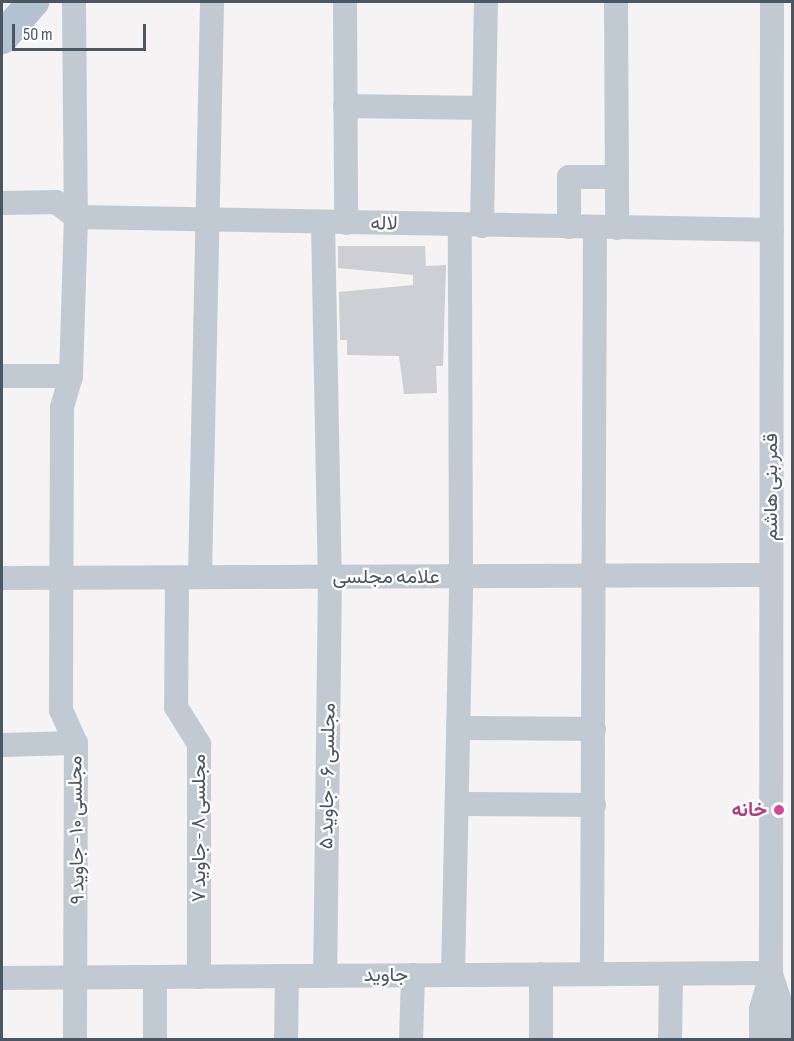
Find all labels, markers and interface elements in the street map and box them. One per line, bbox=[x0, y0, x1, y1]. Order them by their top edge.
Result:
scale bar bbox=[15, 12, 148, 50]
text: 50 m bbox=[23, 24, 53, 45]
street label: لاله bbox=[370, 212, 398, 236]
street label: قمر بنی هاشم bbox=[759, 433, 783, 541]
street label: علامه مجلسی bbox=[332, 565, 440, 589]
street label: مجلسی ۶ - جاوید ۵ bbox=[315, 703, 341, 849]
street label: مجلسی ۸ - جاوید ۷ bbox=[187, 754, 211, 902]
street label: مجلسی ۱۰ - جاوید ۹ bbox=[64, 755, 90, 905]
place label: خانه bbox=[731, 798, 767, 822]
marker: خانه bbox=[772, 803, 786, 817]
street label: جاوید bbox=[364, 963, 408, 987]

